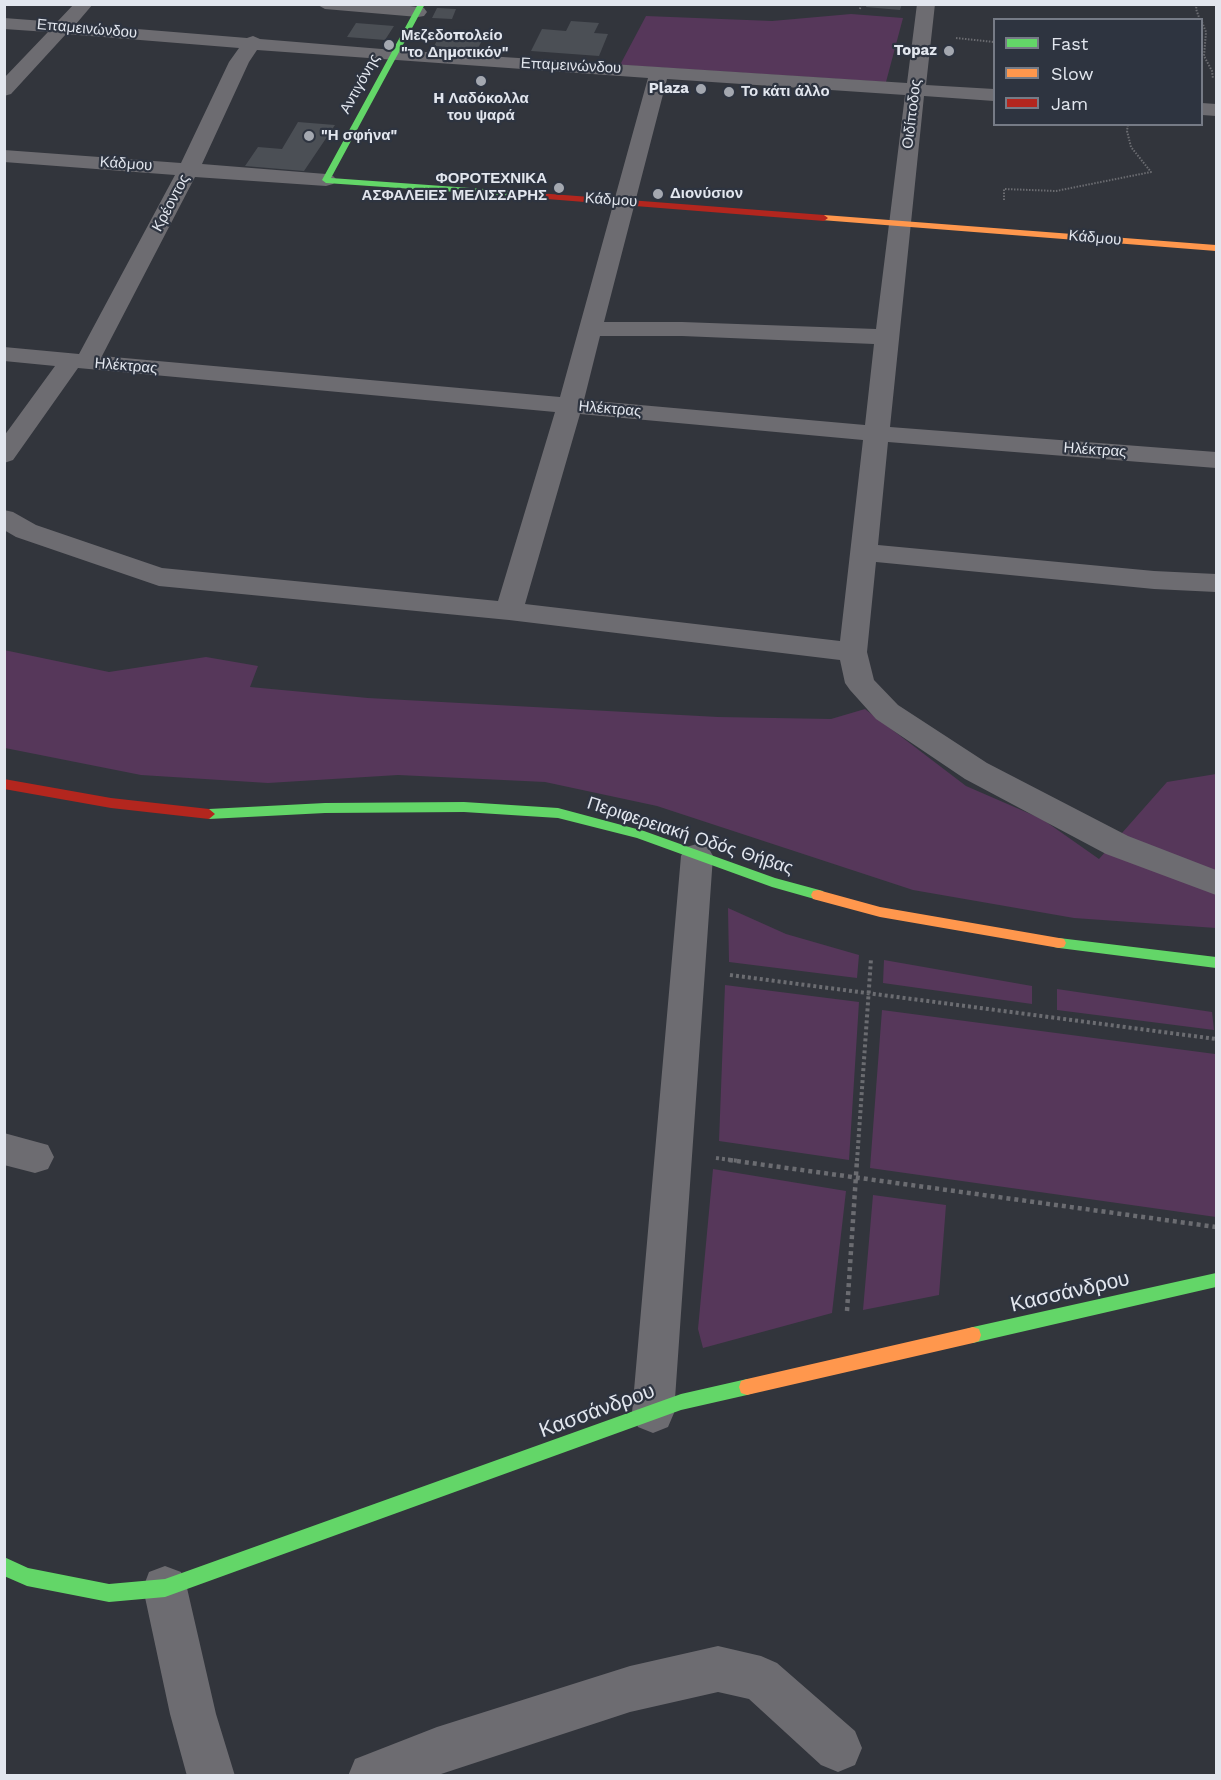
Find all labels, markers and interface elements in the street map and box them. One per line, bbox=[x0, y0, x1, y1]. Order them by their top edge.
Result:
street label: Επαμεινώνδου bbox=[36, 16, 138, 42]
legend bbox=[993, 18, 1203, 126]
place label: Μεζεδοπολείο "το Δημοτικόν" bbox=[401, 27, 508, 62]
text: Fast bbox=[1051, 33, 1088, 54]
marker: Μεζεδοπολείο "το Δημοτικόν" bbox=[382, 38, 396, 52]
place label: Topaz bbox=[894, 42, 937, 60]
marker: Topaz bbox=[942, 44, 956, 58]
street label: Αντιγόνης bbox=[336, 51, 384, 117]
street label: Επαμεινώνδου bbox=[520, 54, 622, 78]
text: Slow bbox=[1051, 63, 1094, 84]
marker: H Λαδόκολλα του ψαρά bbox=[474, 74, 488, 88]
street label: Οιδίποδος bbox=[899, 78, 925, 150]
place label: Plaza bbox=[649, 80, 689, 98]
marker: Plaza bbox=[694, 82, 708, 96]
place label: Το κάτι άλλο bbox=[741, 83, 830, 101]
marker: Το κάτι άλλο bbox=[722, 85, 736, 99]
place label: H Λαδόκολλα του ψαρά bbox=[433, 90, 529, 125]
text: Jam bbox=[1051, 93, 1088, 114]
place label: "Η σφήνα" bbox=[321, 127, 397, 145]
marker: "Η σφήνα" bbox=[302, 129, 316, 143]
street label: Κάδμου bbox=[99, 153, 153, 175]
place label: ΦΟΡΟΤΕΧΝΙΚΑ ΑΣΦΑΛΕΙΕΣ ΜΕΛΙΣΣΑΡΗΣ bbox=[362, 170, 547, 205]
street label: Κρέοντος bbox=[148, 171, 194, 235]
marker: ΦΟΡΟΤΕΧΝΙΚΑ ΑΣΦΑΛΕΙΕΣ ΜΕΛΙΣΣΑΡΗΣ bbox=[552, 181, 566, 195]
place label: Διονύσιον bbox=[670, 185, 743, 203]
marker: Διονύσιον bbox=[651, 187, 665, 201]
street label: Κάδμου bbox=[584, 189, 638, 211]
street label: Κάδμου bbox=[1068, 227, 1122, 249]
street label: Ηλέκτρας bbox=[94, 354, 158, 378]
street label: Ηλέκτρας bbox=[578, 397, 642, 421]
street label: Ηλέκτρας bbox=[1063, 439, 1127, 461]
street label: Περιφερειακή Οδός Θήβας bbox=[584, 792, 796, 880]
street label: Κασσάνδρου bbox=[1008, 1266, 1132, 1318]
street label: Κασσάνδρου bbox=[536, 1378, 658, 1444]

